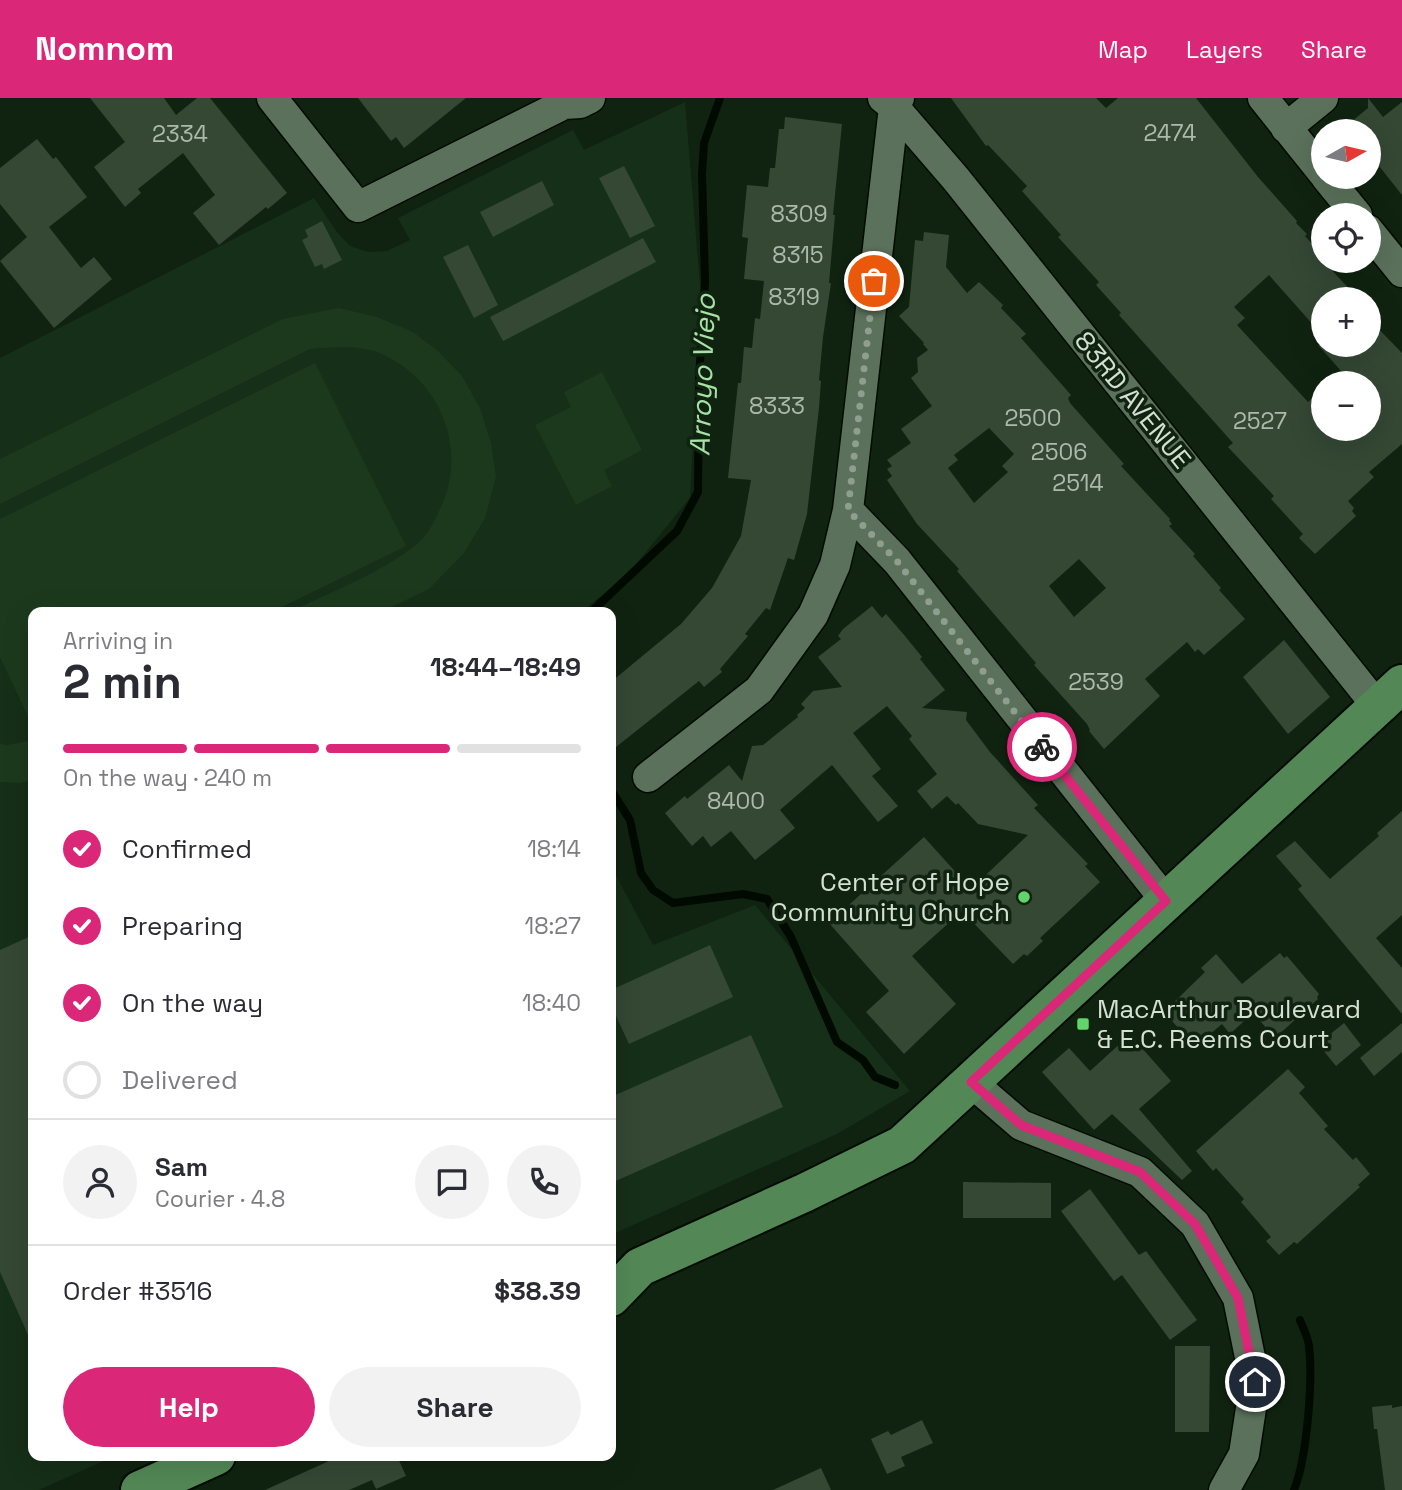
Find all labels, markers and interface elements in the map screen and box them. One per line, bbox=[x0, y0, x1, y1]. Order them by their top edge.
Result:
text: Nomnom bbox=[35, 28, 174, 70]
text: Map bbox=[1098, 34, 1148, 65]
text: Layers bbox=[1186, 34, 1263, 65]
text: Share bbox=[1301, 34, 1367, 65]
house number: 2474 bbox=[1144, 118, 1196, 148]
house number: 2334 bbox=[152, 119, 208, 149]
north arrow bbox=[1311, 119, 1381, 189]
map controls bbox=[1311, 119, 1381, 441]
house number: 8309 bbox=[770, 199, 828, 229]
button: locate bbox=[1311, 203, 1381, 273]
house number: 8315 bbox=[772, 240, 824, 270]
pin bbox=[844, 251, 904, 311]
icon: bag bbox=[855, 262, 893, 300]
house number: 8319 bbox=[768, 282, 820, 312]
button: + bbox=[1311, 287, 1381, 357]
water label: Arroyo Viejo bbox=[681, 293, 723, 456]
street label: 83RD AVENUE bbox=[1067, 324, 1199, 476]
button: − bbox=[1311, 371, 1381, 441]
house number: 8333 bbox=[749, 391, 805, 421]
house number: 2500 bbox=[1004, 403, 1062, 433]
house number: 2527 bbox=[1233, 406, 1287, 436]
house number: 2506 bbox=[1031, 437, 1087, 467]
house number: 2514 bbox=[1052, 468, 1104, 498]
text: Arriving in bbox=[63, 626, 173, 656]
text: 18:44–18:49 bbox=[430, 650, 581, 684]
text: 2 min bbox=[63, 653, 182, 711]
house number: 2539 bbox=[1068, 667, 1124, 697]
courier bbox=[1007, 712, 1077, 782]
icon: bike bbox=[1023, 728, 1061, 766]
text: On the way · 240 m bbox=[63, 763, 272, 793]
house number: 8400 bbox=[707, 786, 765, 816]
icon: check bbox=[63, 830, 101, 868]
text: Confirmed bbox=[122, 832, 252, 866]
text: 18:14 bbox=[527, 834, 581, 864]
place label: Center of Hope Community Church bbox=[771, 865, 1010, 929]
marker: Center of Hope Community Church bbox=[1016, 889, 1032, 905]
icon: check bbox=[63, 907, 101, 945]
text: Preparing bbox=[122, 909, 243, 943]
text: 18:27 bbox=[525, 911, 581, 941]
icon: check bbox=[63, 984, 101, 1022]
text: On the way bbox=[122, 986, 263, 1020]
text: 18:40 bbox=[522, 988, 581, 1018]
place label: MacArthur Boulevard & E.C. Reems Court bbox=[1097, 992, 1361, 1056]
marker: MacArthur Boulevard & E.C. Reems Court bbox=[1075, 1016, 1091, 1032]
text: Delivered bbox=[122, 1063, 238, 1097]
button: person bbox=[63, 1145, 137, 1219]
button: chat bbox=[415, 1145, 489, 1219]
button: phone bbox=[507, 1145, 581, 1219]
text: Sam bbox=[155, 1150, 208, 1184]
text: Courier · 4.8 bbox=[155, 1184, 285, 1214]
text: Order #3516 bbox=[63, 1274, 212, 1308]
text: $38.39 bbox=[494, 1274, 581, 1308]
pin bbox=[1225, 1352, 1285, 1412]
icon: home bbox=[1236, 1363, 1274, 1401]
button: Help bbox=[63, 1367, 315, 1447]
button: Share bbox=[329, 1367, 581, 1447]

